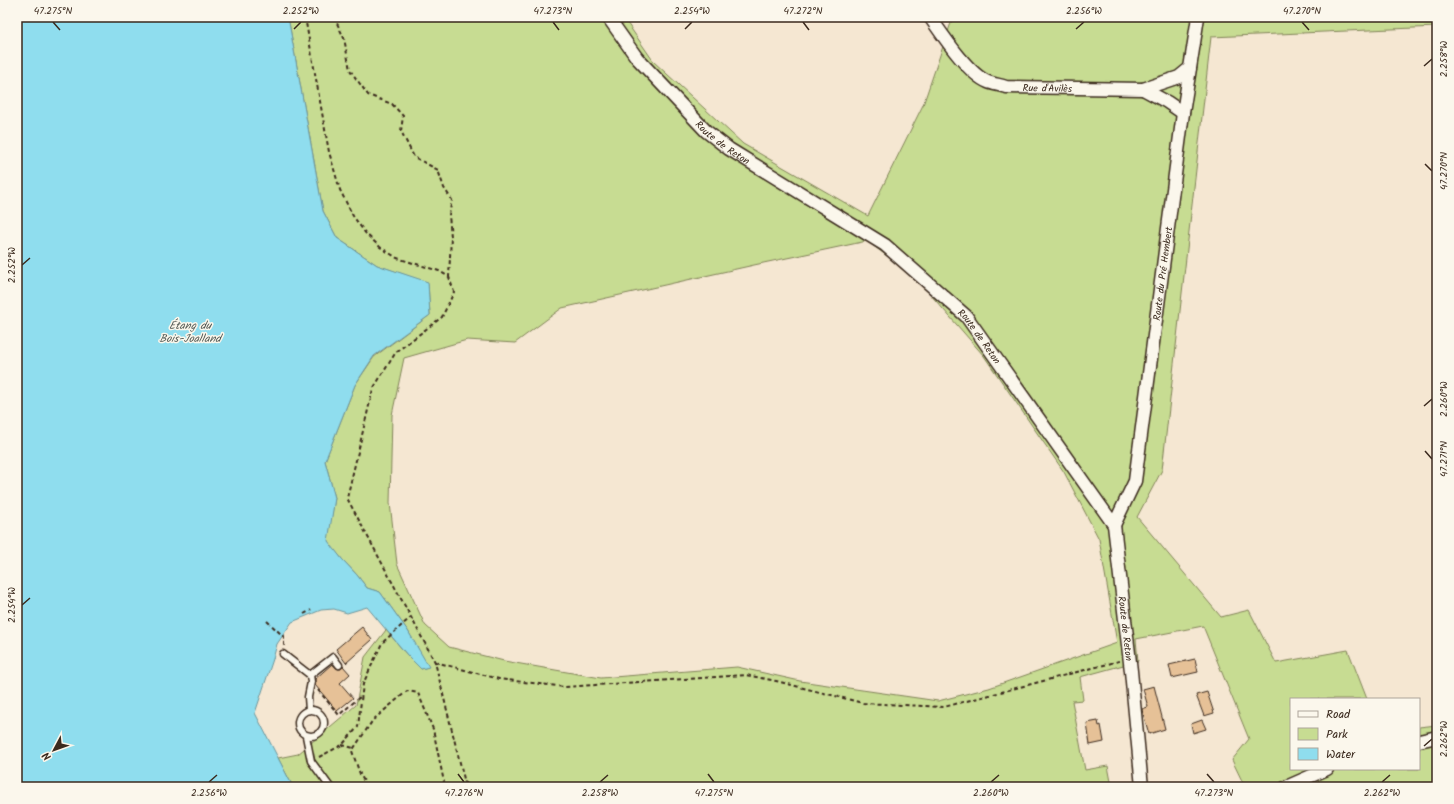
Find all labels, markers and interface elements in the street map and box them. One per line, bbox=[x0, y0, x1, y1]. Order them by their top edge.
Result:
text: 47.275°N bbox=[34, 3, 72, 19]
text: 2.252°W bbox=[283, 3, 319, 19]
text: 47.273°N bbox=[534, 3, 573, 19]
text: 2.254°W bbox=[674, 3, 710, 19]
text: 47.272°N bbox=[784, 3, 823, 19]
text: 2.256°W bbox=[1066, 3, 1102, 19]
text: 47.270°N bbox=[1283, 3, 1321, 19]
text: 2.258°W bbox=[1436, 41, 1452, 77]
street label: Rue d'Avilès bbox=[1023, 80, 1073, 97]
street label: Route de Reton bbox=[691, 117, 753, 169]
text: 47.270°N bbox=[1436, 152, 1452, 190]
street label: Route du Pré Hembert bbox=[1149, 226, 1177, 322]
text: 2.252°W bbox=[4, 247, 20, 283]
street label: Route de Reton bbox=[954, 305, 1005, 368]
water label: Étang du Bois-Joalland bbox=[159, 317, 223, 348]
text: 2.260°W bbox=[1436, 381, 1452, 417]
text: 47.271°N bbox=[1436, 441, 1452, 477]
text: 2.254°W bbox=[4, 587, 20, 623]
street label: Route de Reton bbox=[1113, 595, 1137, 662]
legend bbox=[1290, 698, 1420, 770]
text: Road bbox=[1326, 705, 1351, 724]
text: 2.262°W bbox=[1436, 721, 1452, 757]
text: Park bbox=[1326, 725, 1348, 744]
north arrow bbox=[34, 730, 74, 770]
text: Water bbox=[1326, 745, 1356, 764]
text: N bbox=[38, 747, 56, 764]
text: 2.256°W bbox=[191, 785, 227, 801]
text: 47.276°N bbox=[445, 785, 484, 801]
text: 2.258°W bbox=[582, 785, 618, 801]
text: 47.275°N bbox=[695, 785, 733, 801]
text: 2.260°W bbox=[973, 785, 1009, 801]
text: 47.273°N bbox=[1195, 785, 1234, 801]
text: 2.262°W bbox=[1364, 785, 1400, 801]

